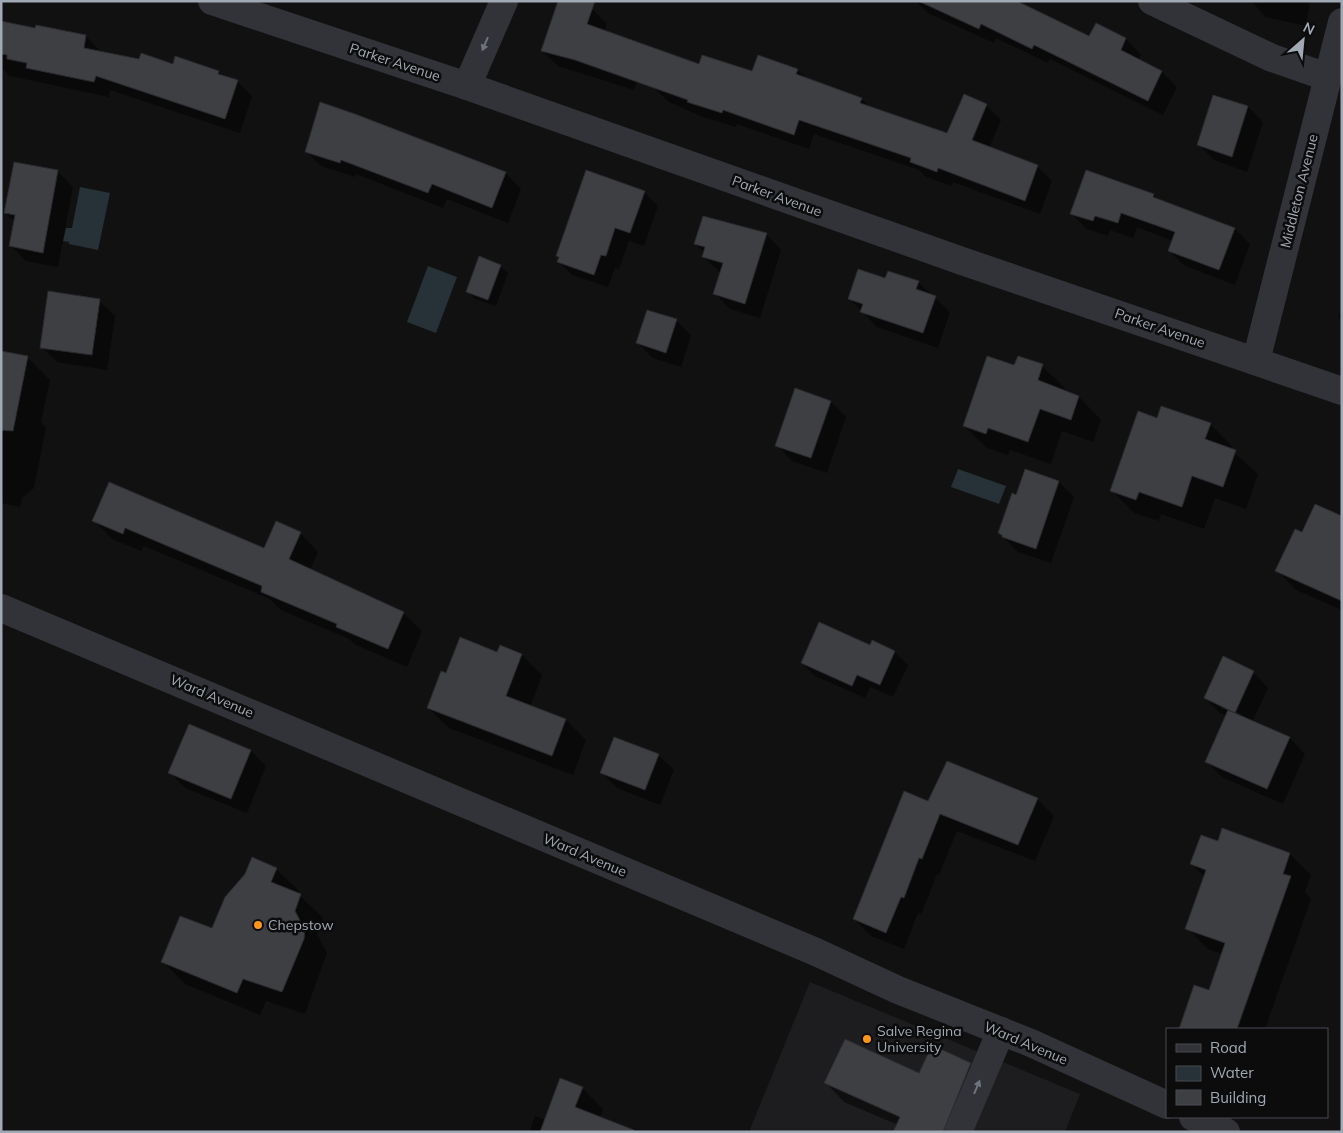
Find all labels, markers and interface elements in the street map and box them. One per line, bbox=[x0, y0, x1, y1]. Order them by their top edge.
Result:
north arrow bbox=[1278, 15, 1328, 65]
text: N bbox=[1300, 18, 1318, 39]
one-way arrow bbox=[481, 37, 489, 51]
street label: Parker Avenue bbox=[347, 39, 443, 85]
street label: Middleton Avenue bbox=[1276, 132, 1322, 250]
street label: Parker Avenue bbox=[730, 171, 824, 221]
street label: Parker Avenue bbox=[1112, 304, 1208, 352]
street label: Ward Avenue bbox=[168, 670, 256, 722]
street label: Ward Avenue bbox=[541, 829, 629, 881]
place label: Chepstow bbox=[268, 916, 334, 934]
marker: Chepstow bbox=[252, 919, 264, 931]
street label: Ward Avenue bbox=[982, 1017, 1070, 1069]
place label: Salve Regina University bbox=[877, 1022, 962, 1056]
legend bbox=[1166, 1028, 1328, 1118]
marker: Salve Regina University bbox=[861, 1033, 873, 1045]
text: Road bbox=[1210, 1038, 1247, 1057]
text: Water bbox=[1210, 1063, 1254, 1082]
one-way arrow bbox=[974, 1080, 982, 1094]
text: Building bbox=[1210, 1088, 1266, 1107]

